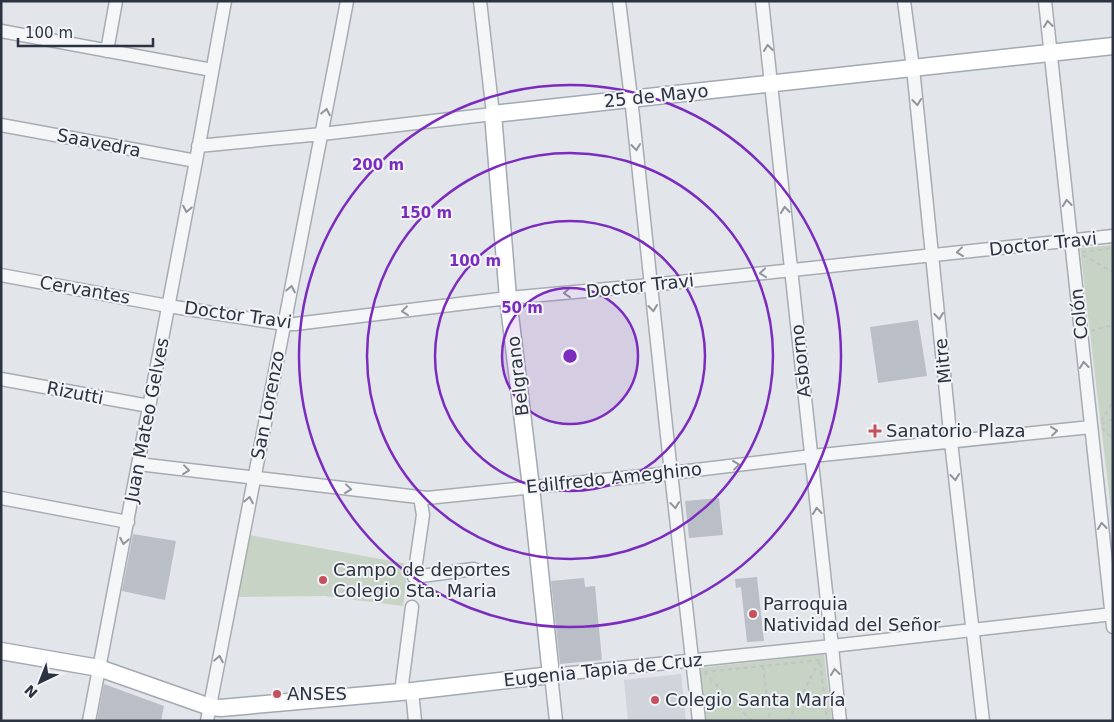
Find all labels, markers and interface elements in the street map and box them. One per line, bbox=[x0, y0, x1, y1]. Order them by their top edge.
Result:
scale bar bbox=[18, 15, 152, 47]
one-way arrow bbox=[1043, 20, 1054, 28]
text: 100 m bbox=[25, 24, 73, 42]
one-way arrow bbox=[763, 44, 774, 52]
street label: 25 de Mayo bbox=[603, 80, 709, 111]
one-way arrow bbox=[911, 98, 922, 106]
one-way arrow bbox=[321, 108, 331, 117]
street label: Saavedra bbox=[55, 124, 143, 161]
one-way arrow bbox=[630, 143, 641, 151]
text: 200 m bbox=[352, 156, 404, 174]
one-way arrow bbox=[1062, 199, 1073, 207]
text: 150 m bbox=[400, 204, 452, 222]
one-way arrow bbox=[182, 205, 192, 214]
one-way arrow bbox=[780, 206, 791, 214]
street label: Doctor Travi bbox=[988, 227, 1098, 260]
one-way arrow bbox=[956, 246, 964, 257]
text: 100 m bbox=[449, 252, 501, 270]
one-way arrow bbox=[759, 267, 767, 278]
street label: Doctor Travi bbox=[585, 269, 695, 302]
street label: Cervantes bbox=[38, 271, 132, 308]
one-way arrow bbox=[285, 284, 296, 293]
one-way arrow bbox=[563, 287, 571, 298]
street label: Colón bbox=[1065, 288, 1092, 341]
street label: Doctor Travi bbox=[183, 297, 293, 332]
text: 50 m bbox=[501, 299, 543, 317]
one-way arrow bbox=[401, 305, 409, 316]
one-way arrow bbox=[647, 305, 658, 313]
one-way arrow bbox=[933, 312, 944, 320]
street label: Asborno bbox=[786, 323, 815, 399]
street label: Belgrano bbox=[502, 335, 533, 417]
street label: Juan Mateo Gelves bbox=[120, 336, 173, 505]
street label: Mitre bbox=[930, 337, 955, 385]
centre of rings bbox=[561, 347, 579, 365]
street label: San Lorenzo bbox=[247, 349, 288, 461]
one-way arrow bbox=[1079, 361, 1090, 369]
street label: Rizutti bbox=[45, 377, 105, 408]
place label: Sanatorio Plaza bbox=[886, 420, 1025, 441]
marker: Sanatorio Plaza bbox=[868, 424, 882, 438]
one-way arrow bbox=[1050, 426, 1058, 437]
street label: Edilfredo Ameghino bbox=[525, 458, 703, 497]
one-way arrow bbox=[732, 460, 740, 471]
one-way arrow bbox=[183, 464, 191, 475]
one-way arrow bbox=[949, 474, 960, 482]
one-way arrow bbox=[344, 483, 352, 494]
one-way arrow bbox=[244, 495, 254, 504]
one-way arrow bbox=[669, 501, 680, 509]
one-way arrow bbox=[812, 506, 823, 514]
one-way arrow bbox=[1097, 522, 1108, 530]
one-way arrow bbox=[119, 536, 130, 545]
place label: Campo de deportes Colegio Sta. Maria bbox=[333, 559, 510, 601]
marker: Campo de deportes Colegio Sta. Maria bbox=[317, 574, 329, 586]
place label: Parroquia Natividad del Señor bbox=[763, 593, 941, 635]
marker: Parroquia Natividad del Señor bbox=[747, 608, 759, 620]
street label: Eugenia Tapia de Cruz bbox=[503, 649, 703, 690]
one-way arrow bbox=[213, 655, 224, 664]
north arrow bbox=[15, 657, 65, 707]
one-way arrow bbox=[830, 668, 841, 676]
text: N bbox=[21, 682, 41, 701]
place label: ANSES bbox=[287, 683, 347, 704]
marker: ANSES bbox=[271, 688, 283, 700]
place label: Colegio Santa María bbox=[665, 689, 845, 710]
marker: Colegio Santa María bbox=[649, 694, 661, 706]

